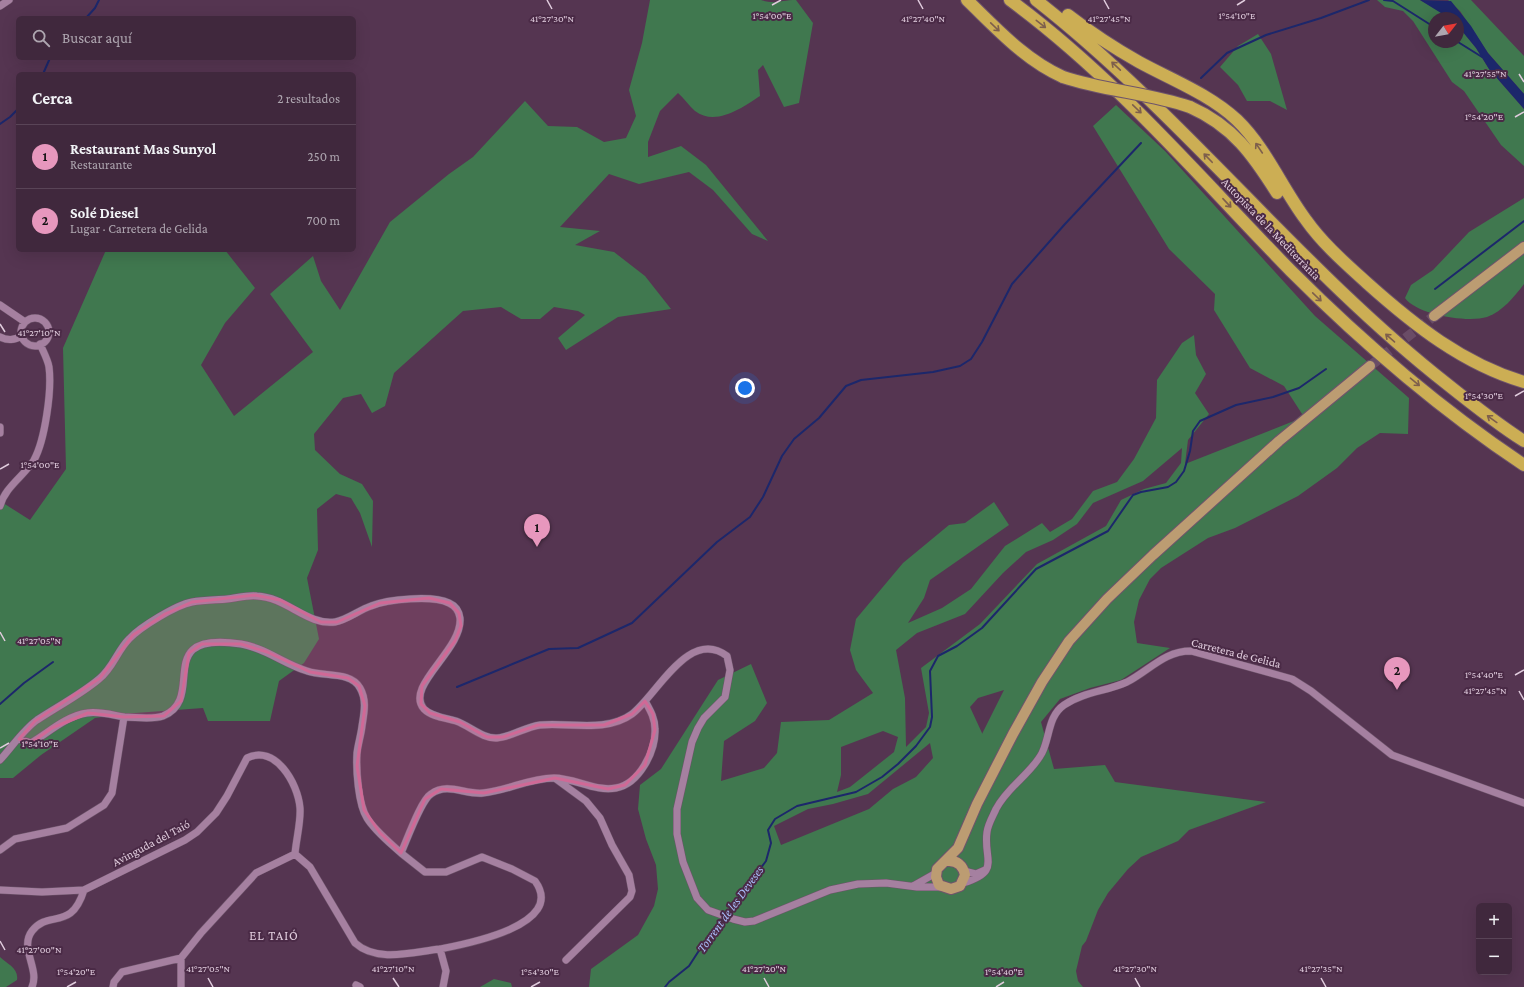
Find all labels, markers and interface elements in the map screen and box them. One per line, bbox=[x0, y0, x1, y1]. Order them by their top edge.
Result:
text: 1°54'00"E bbox=[753, 10, 792, 21]
text: 1°54'10"E bbox=[1219, 10, 1256, 21]
north arrow bbox=[1428, 12, 1464, 48]
text: 41°27'30"N bbox=[530, 13, 574, 24]
text: 41°27'40"N bbox=[901, 13, 945, 24]
text: 41°27'45"N bbox=[1087, 13, 1131, 24]
search box bbox=[16, 16, 356, 60]
one-way arrow bbox=[1035, 20, 1046, 28]
one-way arrow bbox=[990, 23, 1000, 32]
icon: search bbox=[30, 27, 52, 49]
text: Buscar aquí bbox=[62, 30, 132, 46]
one-way arrow bbox=[1111, 62, 1121, 71]
text: 41°27'55"N bbox=[1464, 68, 1507, 79]
text: Cerca bbox=[32, 89, 72, 108]
text: 2 resultados bbox=[277, 91, 340, 106]
one-way arrow bbox=[1132, 105, 1142, 114]
text: 1°54'20"E bbox=[1465, 111, 1504, 122]
text: Restaurant Mas Sunyol bbox=[70, 141, 216, 157]
one-way arrow bbox=[1255, 143, 1263, 154]
text: 1 bbox=[43, 149, 47, 164]
text: 250 m bbox=[307, 149, 340, 164]
one-way arrow bbox=[1203, 153, 1213, 163]
text: Restaurante bbox=[70, 157, 132, 172]
street label: Autopista de la Mediterrània bbox=[1219, 175, 1324, 283]
one-way arrow bbox=[1222, 198, 1231, 208]
text: Solé Diesel bbox=[70, 205, 139, 221]
text: 2 bbox=[42, 213, 48, 228]
text: 700 m bbox=[307, 213, 340, 228]
text: Lugar · Carretera de Gelida bbox=[70, 221, 208, 236]
one-way arrow bbox=[1312, 292, 1322, 301]
text: 41°27'10"N bbox=[18, 327, 61, 338]
one-way arrow bbox=[1385, 333, 1396, 342]
your location bbox=[735, 378, 755, 398]
one-way arrow bbox=[1409, 378, 1420, 387]
text: 1°54'30"E bbox=[1465, 390, 1504, 401]
one-way arrow bbox=[1486, 415, 1497, 423]
text: 1°54'00"E bbox=[21, 459, 60, 470]
pin: 1 bbox=[524, 514, 550, 547]
text: 41°27'05"N bbox=[17, 635, 61, 646]
street label: Carretera de Gelida bbox=[1190, 635, 1283, 671]
pin: 2 bbox=[1384, 657, 1410, 690]
text: 1°54'40"E bbox=[1465, 669, 1504, 680]
text: 41°27'45"N bbox=[1463, 685, 1507, 696]
text: 1°54'10"E bbox=[22, 738, 59, 749]
street label: Avinguda del Taió bbox=[110, 817, 192, 869]
water label: Torrent de les Deveses bbox=[693, 863, 767, 955]
map controls bbox=[1476, 903, 1512, 975]
button: + bbox=[1476, 903, 1512, 939]
district label: EL TAIÓ bbox=[249, 928, 299, 943]
button: − bbox=[1476, 939, 1512, 975]
text: 41°27'00"N bbox=[17, 944, 62, 955]
text: 41°27'05"N bbox=[186, 963, 230, 974]
text: 41°27'10"N bbox=[372, 963, 415, 974]
text: 41°27'20"N bbox=[742, 963, 787, 974]
text: 41°27'30"N bbox=[1113, 963, 1157, 974]
text: 41°27'35"N bbox=[1299, 963, 1343, 974]
text: 1°54'20"E bbox=[57, 966, 96, 977]
text: 1°54'30"E bbox=[521, 966, 560, 977]
text: 1°54'40"E bbox=[985, 966, 1024, 977]

